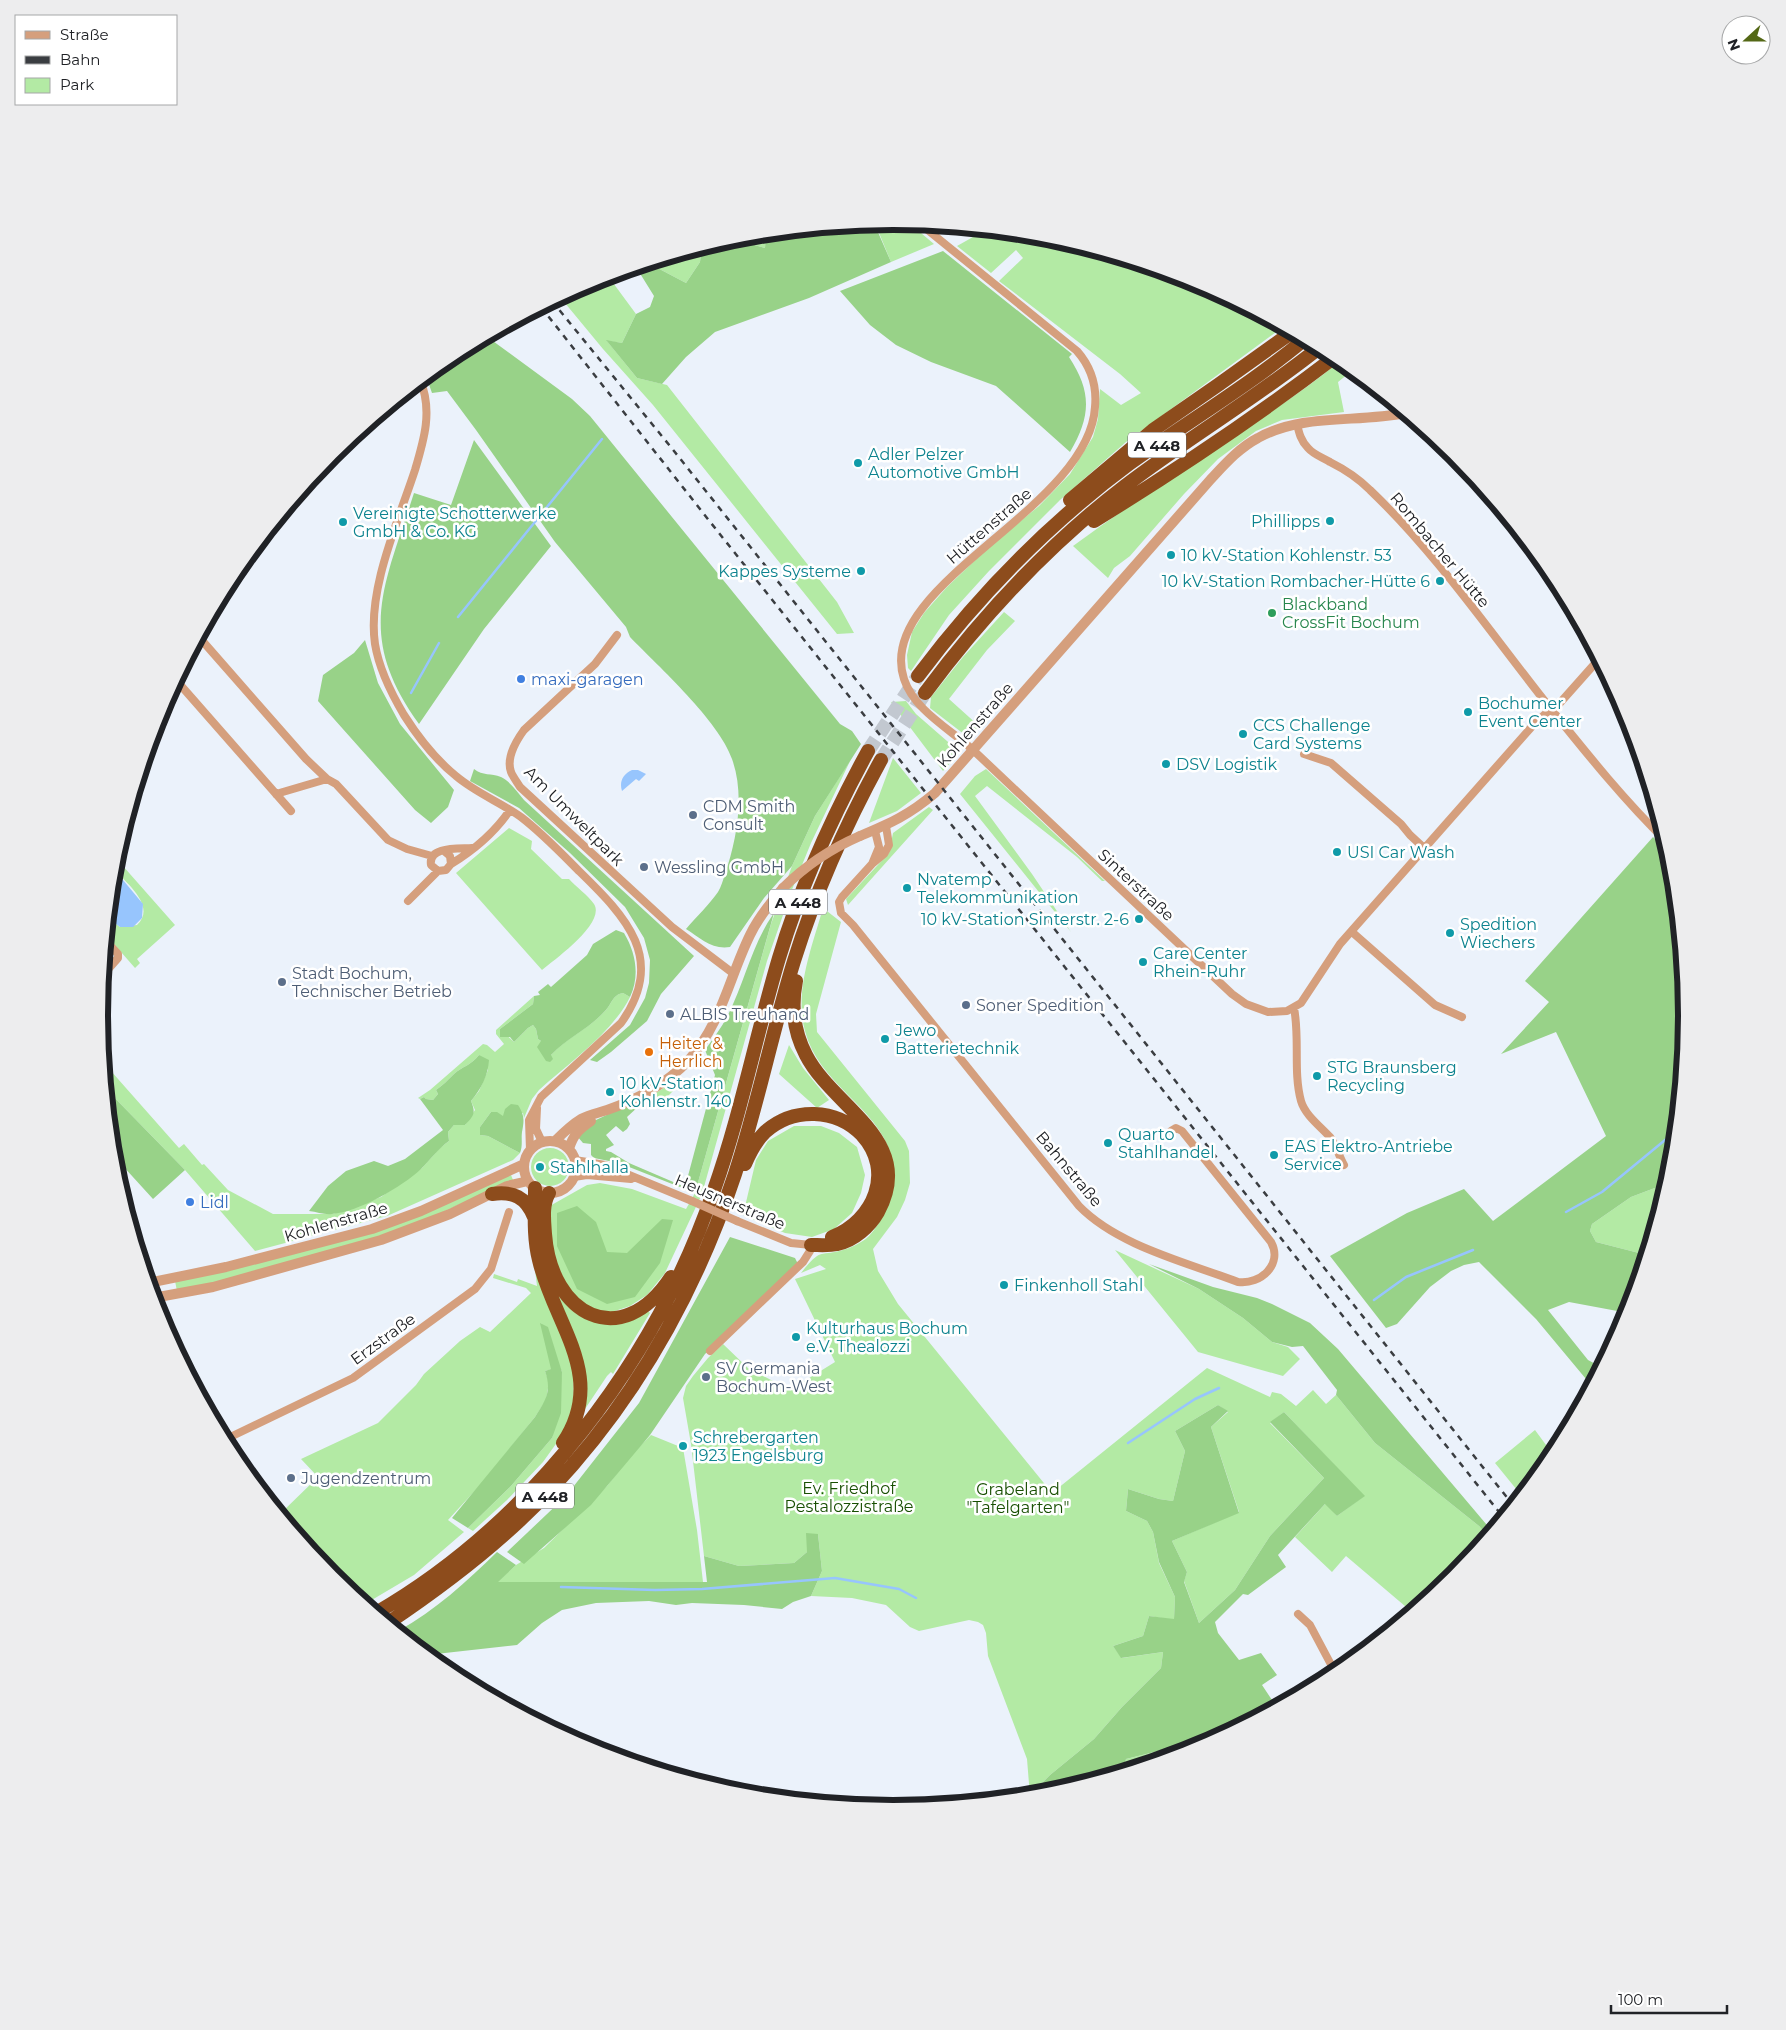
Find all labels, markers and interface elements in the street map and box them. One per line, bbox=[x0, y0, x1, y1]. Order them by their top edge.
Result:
legend bbox=[15, 15, 178, 105]
north arrow bbox=[1721, 15, 1771, 65]
text: Straße bbox=[60, 25, 109, 44]
text: N bbox=[1723, 36, 1744, 53]
text: Bahn bbox=[60, 50, 100, 69]
text: Park bbox=[60, 75, 94, 94]
road number: A 448 bbox=[1128, 432, 1186, 458]
place label: Adler Pelzer Automotive GmbH bbox=[868, 445, 1020, 482]
marker: Adler Pelzer Automotive GmbH bbox=[852, 457, 864, 469]
street label: Hüttenstraße bbox=[943, 484, 1035, 568]
street label: Rombacher Hütte bbox=[1386, 488, 1494, 612]
place label: Vereinigte Schotterwerke GmbH & Co. KG bbox=[353, 504, 556, 541]
place label: Phillipps bbox=[1251, 512, 1320, 531]
marker: Phillipps bbox=[1324, 515, 1336, 527]
marker: Vereinigte Schotterwerke GmbH & Co. KG bbox=[337, 516, 349, 528]
place label: 10 kV-Station Kohlenstr. 53 bbox=[1181, 546, 1392, 565]
marker: 10 kV-Station Kohlenstr. 53 bbox=[1165, 549, 1177, 561]
place label: Kappes Systeme bbox=[718, 562, 851, 581]
marker: Kappes Systeme bbox=[855, 565, 867, 577]
place label: 10 kV-Station Rombacher-Hütte 6 bbox=[1162, 572, 1430, 591]
marker: 10 kV-Station Rombacher-Hütte 6 bbox=[1434, 575, 1446, 587]
place label: Blackband CrossFit Bochum bbox=[1282, 595, 1420, 632]
marker: Blackband CrossFit Bochum bbox=[1266, 607, 1278, 619]
place label: maxi-garagen bbox=[531, 670, 644, 689]
marker: maxi-garagen bbox=[515, 673, 527, 685]
street label: Kohlenstraße bbox=[933, 679, 1017, 771]
place label: Bochumer Event Center bbox=[1478, 694, 1582, 731]
marker: Bochumer Event Center bbox=[1462, 706, 1474, 718]
place label: CCS Challenge Card Systems bbox=[1253, 716, 1370, 753]
marker: CCS Challenge Card Systems bbox=[1237, 728, 1249, 740]
place label: DSV Logistik bbox=[1176, 755, 1278, 774]
marker: DSV Logistik bbox=[1160, 758, 1172, 770]
street label: Am Umweltpark bbox=[520, 762, 628, 870]
place label: CDM Smith Consult bbox=[703, 797, 795, 834]
marker: CDM Smith Consult bbox=[687, 809, 699, 821]
place label: USI Car Wash bbox=[1347, 843, 1455, 862]
street label: Sinterstraße bbox=[1094, 845, 1178, 925]
marker: USI Car Wash bbox=[1331, 846, 1343, 858]
place label: Wessling GmbH bbox=[654, 858, 784, 877]
marker: Wessling GmbH bbox=[638, 861, 650, 873]
place label: Nvatemp Telekommunikation bbox=[917, 870, 1079, 907]
marker: Nvatemp Telekommunikation bbox=[901, 882, 913, 894]
road number: A 448 bbox=[769, 890, 827, 914]
place label: 10 kV-Station Sinterstr. 2-6 bbox=[921, 910, 1129, 929]
marker: 10 kV-Station Sinterstr. 2-6 bbox=[1133, 913, 1145, 925]
place label: Spedition Wiechers bbox=[1460, 915, 1537, 952]
marker: Spedition Wiechers bbox=[1444, 927, 1456, 939]
place label: Care Center Rhein-Ruhr bbox=[1153, 944, 1247, 981]
marker: Care Center Rhein-Ruhr bbox=[1137, 956, 1149, 968]
place label: Stadt Bochum, Technischer Betrieb bbox=[292, 964, 452, 1001]
marker: Stadt Bochum, Technischer Betrieb bbox=[276, 976, 288, 988]
place label: Soner Spedition bbox=[976, 996, 1104, 1015]
marker: Soner Spedition bbox=[960, 999, 972, 1011]
place label: ALBIS Treuhand bbox=[680, 1005, 809, 1024]
marker: ALBIS Treuhand bbox=[664, 1008, 676, 1020]
place label: Jewo Batterietechnik bbox=[894, 1021, 1020, 1058]
marker: Jewo Batterietechnik bbox=[879, 1033, 891, 1045]
place label: Heiter & Herrlich bbox=[659, 1034, 723, 1071]
marker: Heiter & Herrlich bbox=[643, 1046, 655, 1058]
place label: STG Braunsberg Recycling bbox=[1327, 1058, 1457, 1095]
marker: STG Braunsberg Recycling bbox=[1311, 1070, 1323, 1082]
place label: 10 kV-Station Kohlenstr. 140 bbox=[620, 1074, 732, 1111]
marker: 10 kV-Station Kohlenstr. 140 bbox=[604, 1086, 616, 1098]
place label: Quarto Stahlhandel bbox=[1118, 1125, 1214, 1162]
street label: Bahnstraße bbox=[1032, 1127, 1106, 1211]
marker: Quarto Stahlhandel bbox=[1102, 1137, 1114, 1149]
place label: EAS Elektro-Antriebe Service bbox=[1284, 1137, 1453, 1174]
marker: EAS Elektro-Antriebe Service bbox=[1268, 1149, 1280, 1161]
place label: Stahlhalla bbox=[550, 1158, 629, 1177]
marker: Stahlhalla bbox=[534, 1161, 546, 1173]
street label: Heusnerstraße bbox=[672, 1170, 788, 1234]
place label: Lidl bbox=[200, 1193, 229, 1212]
marker: Lidl bbox=[184, 1196, 196, 1208]
street label: Kohlenstraße bbox=[282, 1198, 390, 1246]
place label: Finkenholl Stahl bbox=[1014, 1276, 1143, 1295]
marker: Finkenholl Stahl bbox=[998, 1279, 1010, 1291]
street label: Erzstraße bbox=[347, 1309, 419, 1369]
place label: Kulturhaus Bochum e.V. Thealozzi bbox=[806, 1319, 968, 1356]
marker: Kulturhaus Bochum e.V. Thealozzi bbox=[790, 1331, 802, 1343]
place label: SV Germania Bochum-West bbox=[716, 1359, 833, 1396]
marker: SV Germania Bochum-West bbox=[700, 1371, 712, 1383]
place label: Schrebergarten 1923 Engelsburg bbox=[693, 1428, 824, 1465]
marker: Schrebergarten 1923 Engelsburg bbox=[677, 1440, 689, 1452]
place label: Jugendzentrum bbox=[300, 1469, 431, 1488]
marker: Jugendzentrum bbox=[285, 1472, 297, 1484]
park label: Ev. Friedhof Pestalozzistraße bbox=[784, 1479, 914, 1516]
park label: Grabeland "Tafelgarten" bbox=[966, 1480, 1070, 1517]
road number: A 448 bbox=[516, 1484, 574, 1508]
scale bar bbox=[1611, 1982, 1727, 2014]
text: 100 m bbox=[1618, 1990, 1663, 2009]

